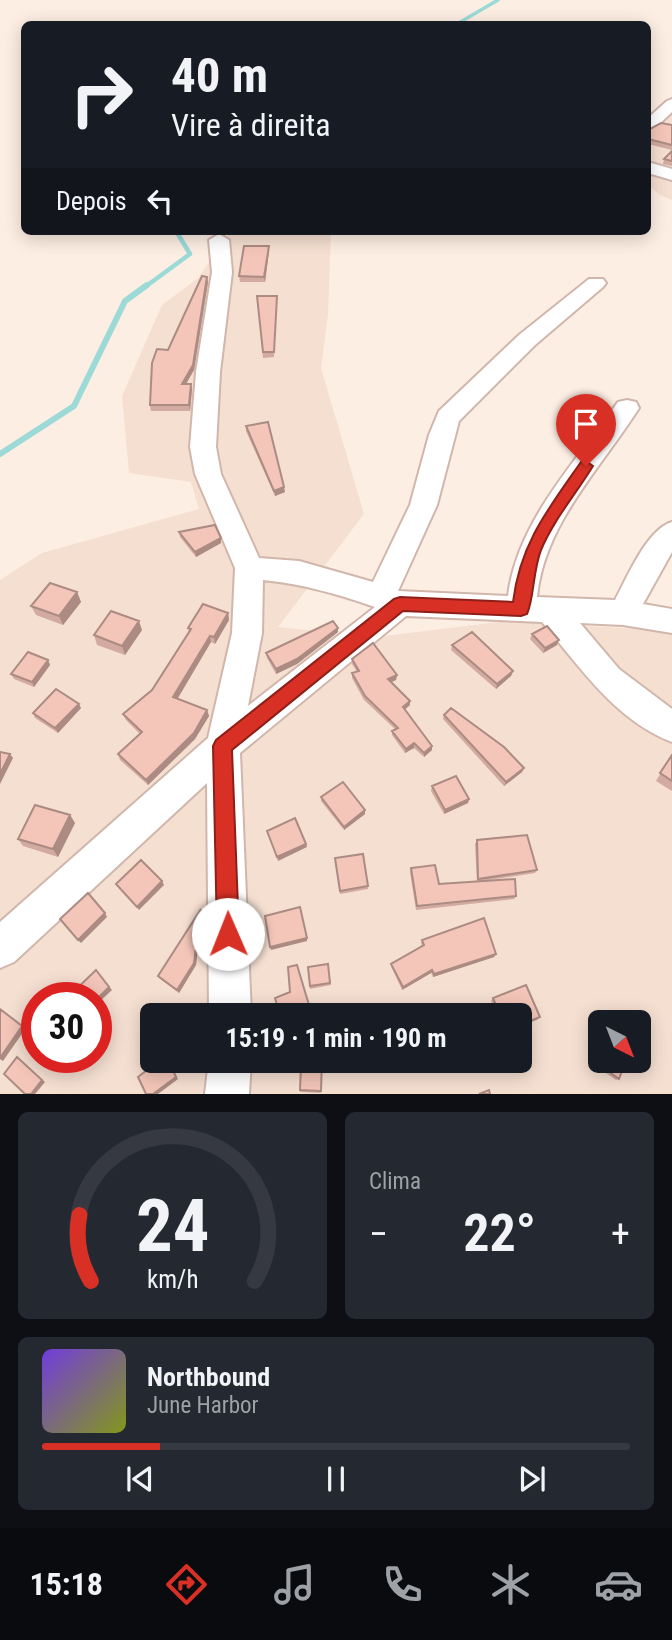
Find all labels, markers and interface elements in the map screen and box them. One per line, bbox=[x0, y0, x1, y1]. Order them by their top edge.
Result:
text: 40 m bbox=[171, 47, 268, 104]
icon: right bbox=[56, 49, 147, 140]
text: Vire à direita bbox=[171, 106, 331, 144]
icon: left bbox=[141, 182, 179, 220]
text: Depois bbox=[56, 186, 127, 216]
pin bbox=[556, 394, 616, 466]
icon: arrive bbox=[567, 405, 605, 443]
position arrow bbox=[191, 897, 265, 971]
speed limit sign: 30 bbox=[21, 982, 112, 1073]
north arrow bbox=[588, 1010, 651, 1073]
map controls bbox=[588, 1010, 651, 1073]
text: 15:19 · 1 min · 190 m bbox=[226, 1023, 446, 1053]
text: Clima bbox=[369, 1168, 421, 1195]
text: 24 bbox=[136, 1184, 209, 1270]
text: 22° bbox=[463, 1203, 536, 1264]
text: − bbox=[369, 1212, 388, 1256]
text: + bbox=[611, 1212, 630, 1256]
text: km/h bbox=[147, 1265, 198, 1294]
text: Northbound bbox=[147, 1362, 270, 1392]
text: June Harbor bbox=[147, 1392, 259, 1419]
icon: previous bbox=[121, 1460, 159, 1498]
icon: pause bbox=[317, 1460, 355, 1498]
icon: next bbox=[513, 1460, 551, 1498]
icon: directions bbox=[162, 1560, 211, 1609]
icon: music bbox=[270, 1560, 319, 1609]
icon: phone bbox=[378, 1560, 427, 1609]
icon: climate bbox=[486, 1560, 535, 1609]
icon: car bbox=[594, 1560, 643, 1609]
text: 15:18 bbox=[29, 1565, 103, 1603]

